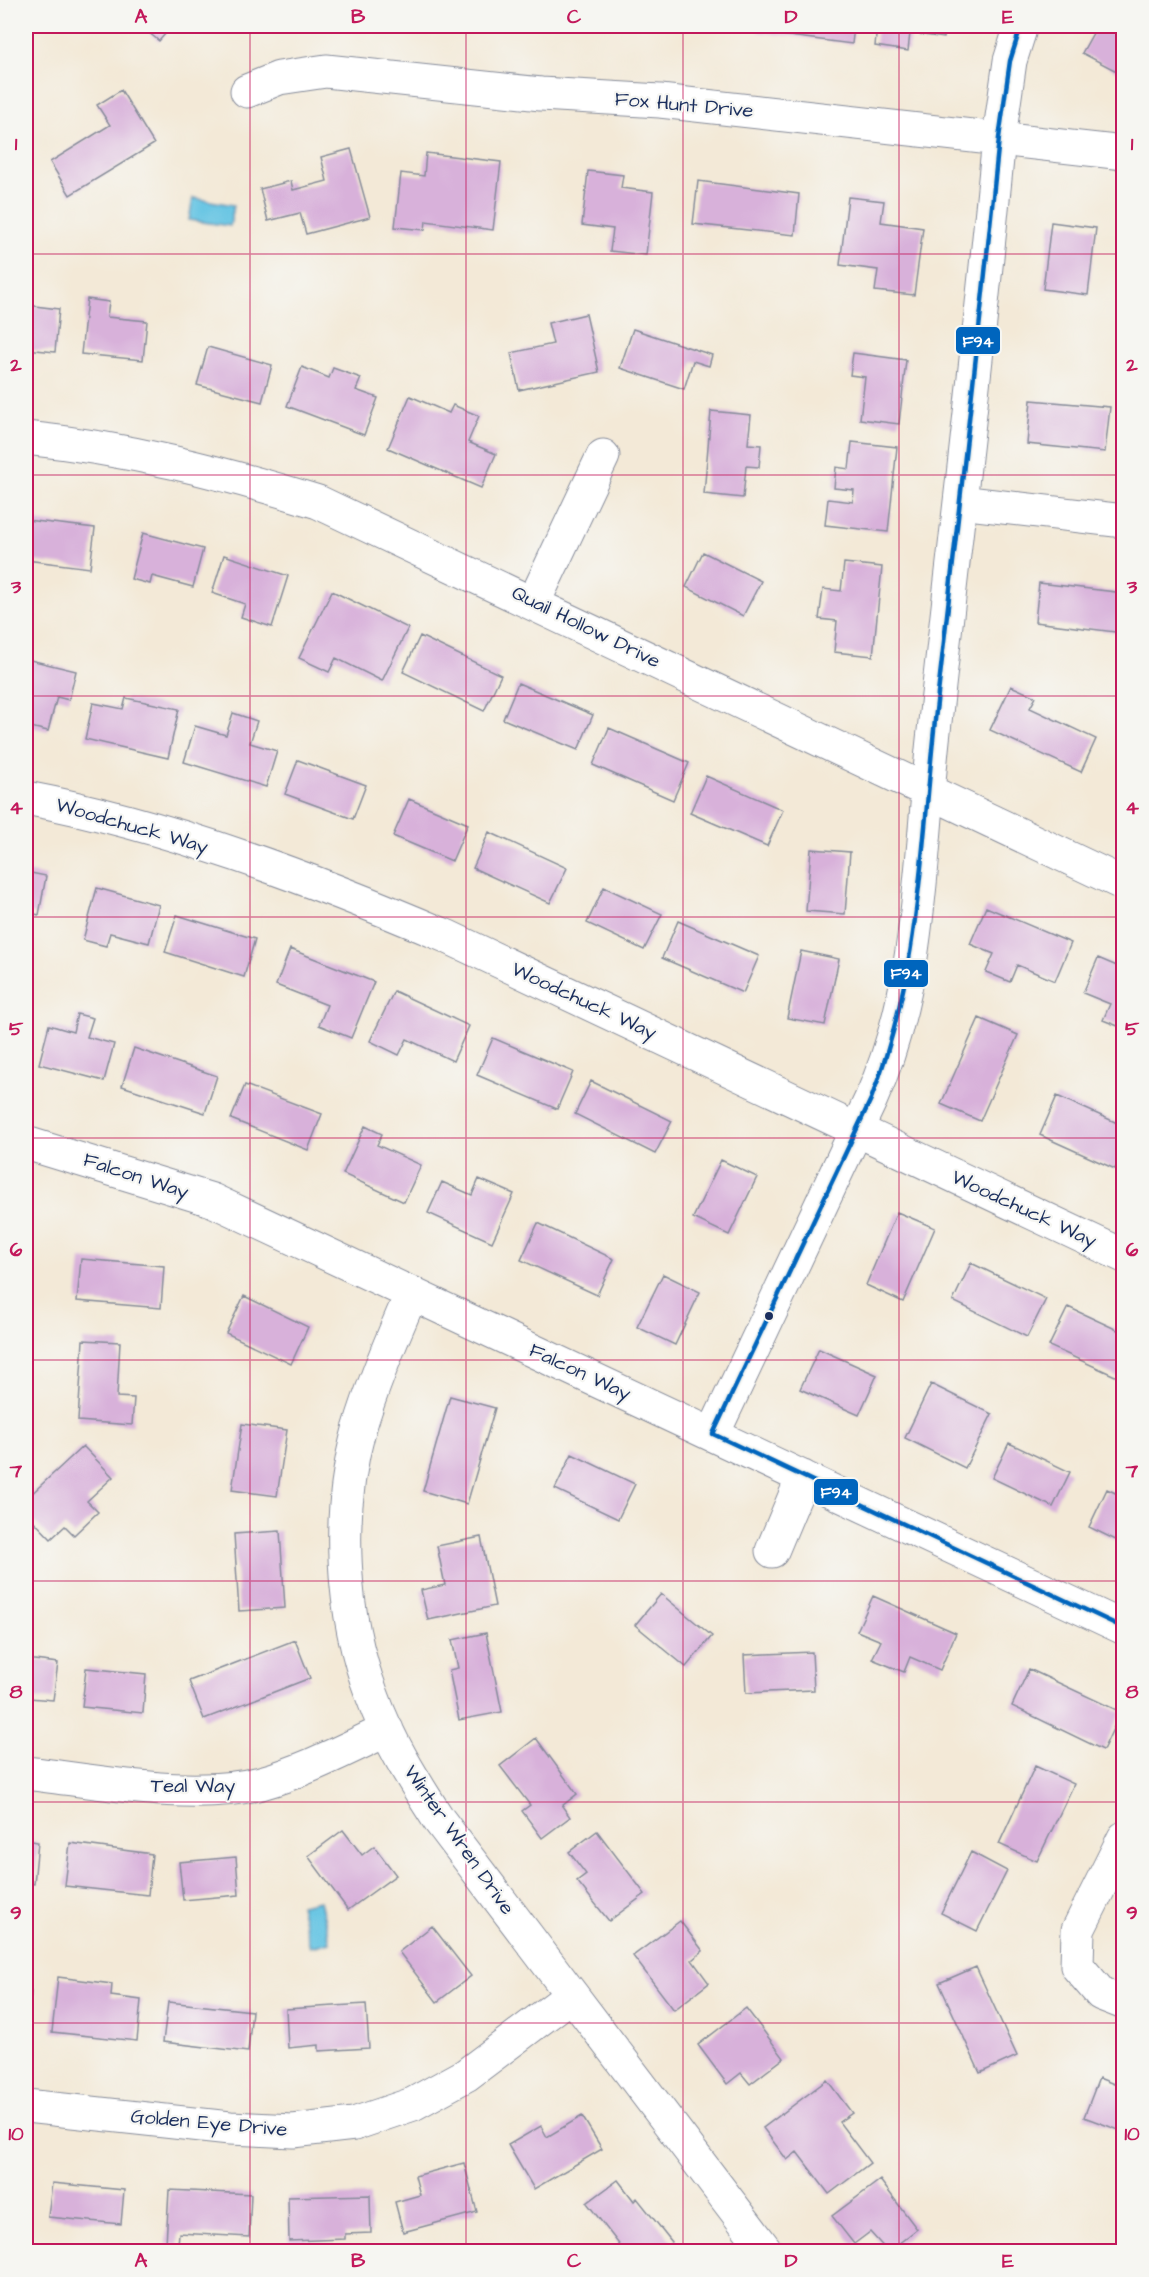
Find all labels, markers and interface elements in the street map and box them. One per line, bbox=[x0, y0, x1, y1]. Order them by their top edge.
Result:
text: A bbox=[135, 3, 148, 31]
text: B bbox=[351, 3, 366, 31]
text: C bbox=[567, 3, 582, 31]
text: D bbox=[785, 3, 798, 31]
text: E bbox=[1002, 3, 1014, 31]
street label: Fox Hunt Drive bbox=[613, 85, 755, 125]
text: 1 bbox=[15, 130, 18, 158]
text: 1 bbox=[1131, 130, 1134, 158]
line badge: F94 bbox=[955, 326, 1001, 355]
text: F94 bbox=[962, 331, 994, 353]
text: 2 bbox=[9, 351, 22, 379]
text: 2 bbox=[1125, 351, 1138, 379]
text: 3 bbox=[10, 573, 22, 601]
text: 3 bbox=[1126, 573, 1138, 601]
street label: Quail Hollow Drive bbox=[507, 579, 665, 675]
street label: Woodchuck Way bbox=[52, 791, 211, 862]
text: 4 bbox=[9, 794, 23, 822]
text: 4 bbox=[1125, 794, 1139, 822]
street label: Woodchuck Way bbox=[506, 955, 661, 1048]
line badge: F94 bbox=[883, 959, 929, 988]
text: F94 bbox=[890, 963, 922, 985]
text: 5 bbox=[9, 1015, 24, 1043]
text: 5 bbox=[1125, 1015, 1140, 1043]
street label: Falcon Way bbox=[80, 1146, 192, 1207]
street label: Woodchuck Way bbox=[946, 1163, 1101, 1256]
text: 6 bbox=[10, 1236, 23, 1264]
text: 6 bbox=[1126, 1236, 1139, 1264]
unlabelled marker bbox=[763, 1310, 775, 1322]
street label: Falcon Way bbox=[524, 1336, 635, 1409]
text: 7 bbox=[9, 1457, 23, 1485]
text: 7 bbox=[1125, 1457, 1139, 1485]
line badge: F94 bbox=[813, 1478, 859, 1506]
text: F94 bbox=[820, 1482, 852, 1504]
text: 8 bbox=[10, 1678, 23, 1706]
text: 8 bbox=[1126, 1678, 1139, 1706]
street label: Winter Wren Drive bbox=[397, 1760, 521, 1921]
street label: Teal Way bbox=[151, 1772, 235, 1801]
text: 9 bbox=[10, 1899, 22, 1927]
text: 9 bbox=[1126, 1899, 1138, 1927]
street label: Golden Eye Drive bbox=[129, 2102, 289, 2145]
text: 10 bbox=[8, 2120, 24, 2148]
text: 10 bbox=[1124, 2120, 1140, 2148]
text: A bbox=[135, 2247, 148, 2275]
text: B bbox=[351, 2247, 366, 2275]
text: C bbox=[567, 2247, 582, 2275]
text: D bbox=[785, 2247, 798, 2275]
text: E bbox=[1002, 2247, 1014, 2275]

